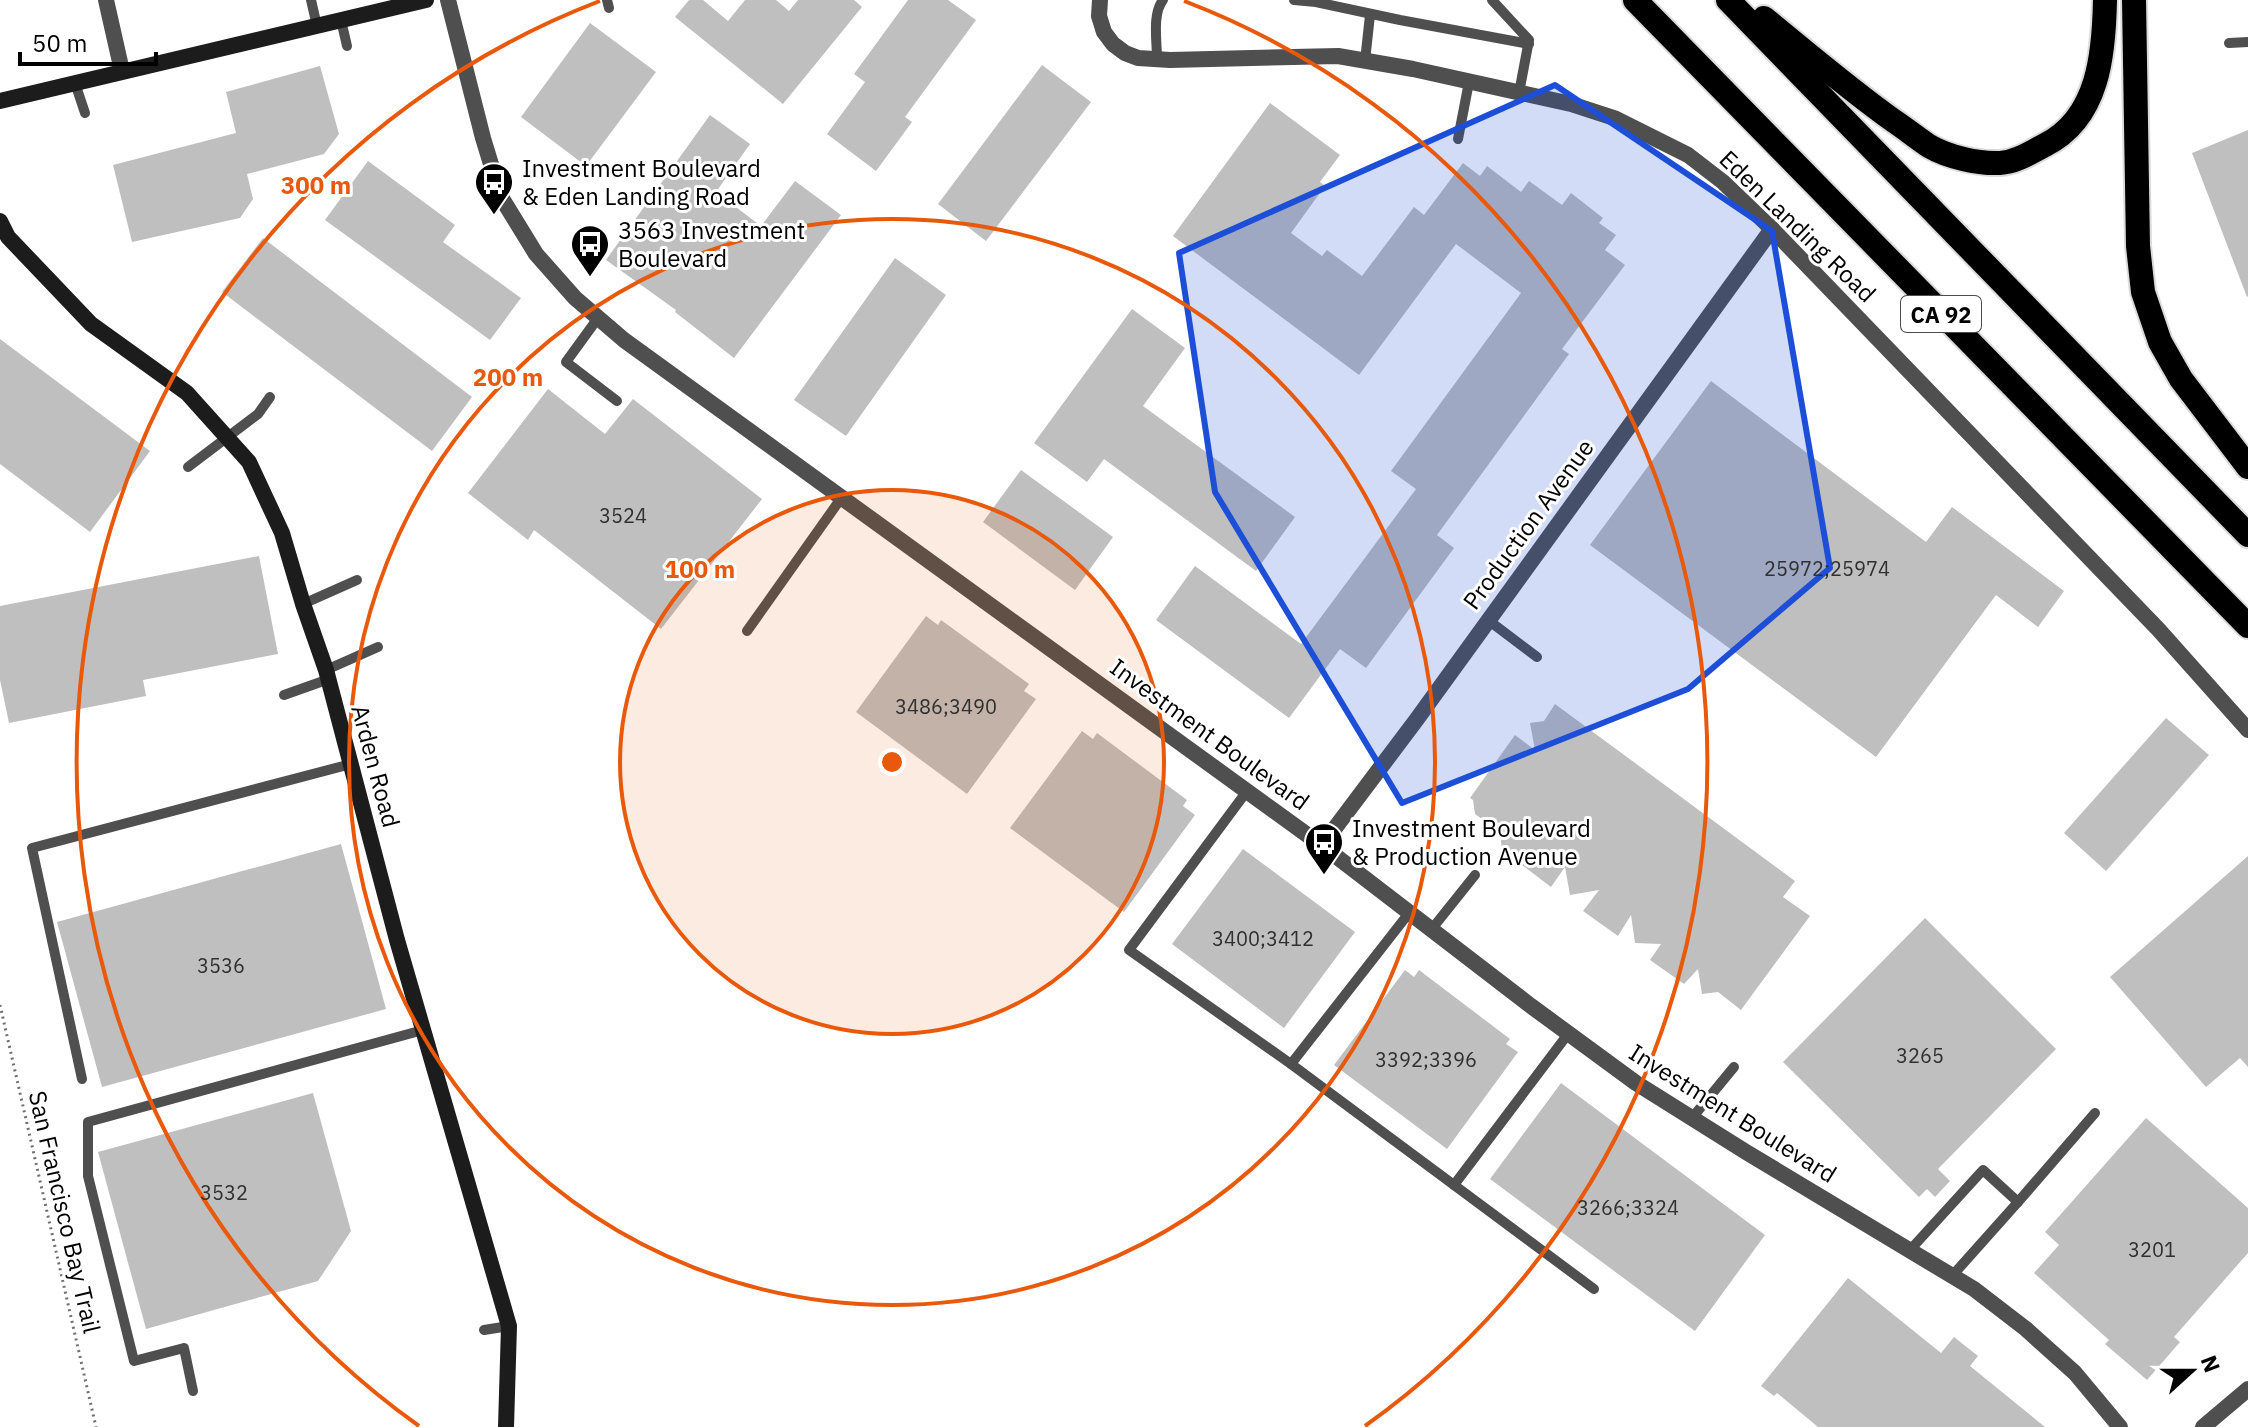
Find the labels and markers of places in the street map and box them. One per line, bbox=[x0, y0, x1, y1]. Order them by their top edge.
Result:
place label: Investment Boulevard & Eden Landing Road bbox=[522, 152, 761, 212]
bus stop icon: Investment Boulevard & Eden Landing Road bbox=[473, 161, 515, 216]
place label: 3563 Investment Boulevard bbox=[618, 214, 805, 274]
bus stop icon: 3563 Investment Boulevard bbox=[569, 223, 611, 278]
centre of rings bbox=[878, 748, 906, 776]
place label: Investment Boulevard & Production Avenue bbox=[1352, 812, 1591, 872]
bus stop icon: Investment Boulevard & Production Avenue bbox=[1303, 821, 1345, 876]

